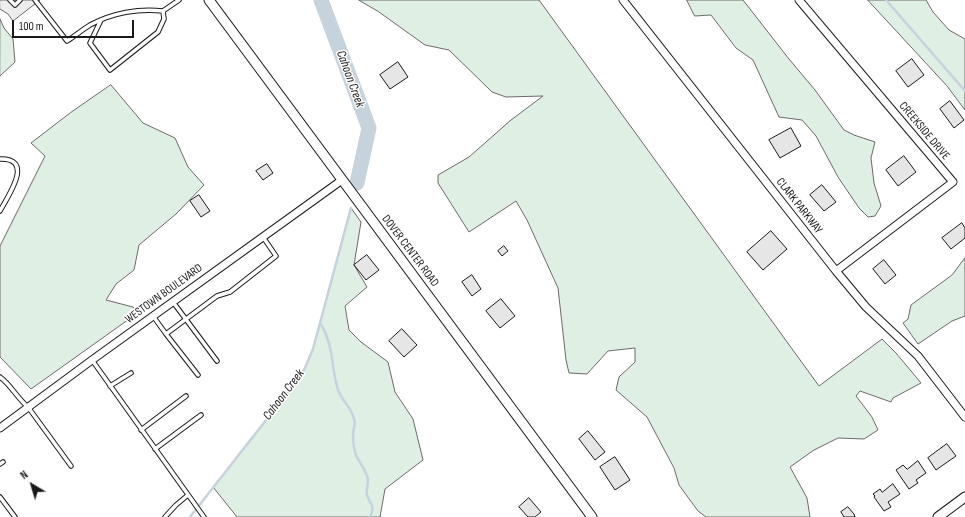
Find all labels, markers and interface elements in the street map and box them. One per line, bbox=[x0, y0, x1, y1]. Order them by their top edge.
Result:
scale bar bbox=[14, 12, 136, 38]
text: 100 m bbox=[19, 19, 44, 34]
water label: Cahoon Creek bbox=[333, 48, 367, 110]
street label: CREEKSIDE DRIVE bbox=[896, 99, 952, 163]
street label: CLARK PARKWAY bbox=[773, 175, 825, 237]
street label: DOVER CENTER ROAD bbox=[378, 212, 442, 290]
street label: WESTOWN BOULEVARD bbox=[122, 261, 206, 327]
water label: Cahoon Creek bbox=[260, 367, 308, 423]
north arrow bbox=[12, 465, 52, 505]
text: N bbox=[18, 468, 31, 482]

